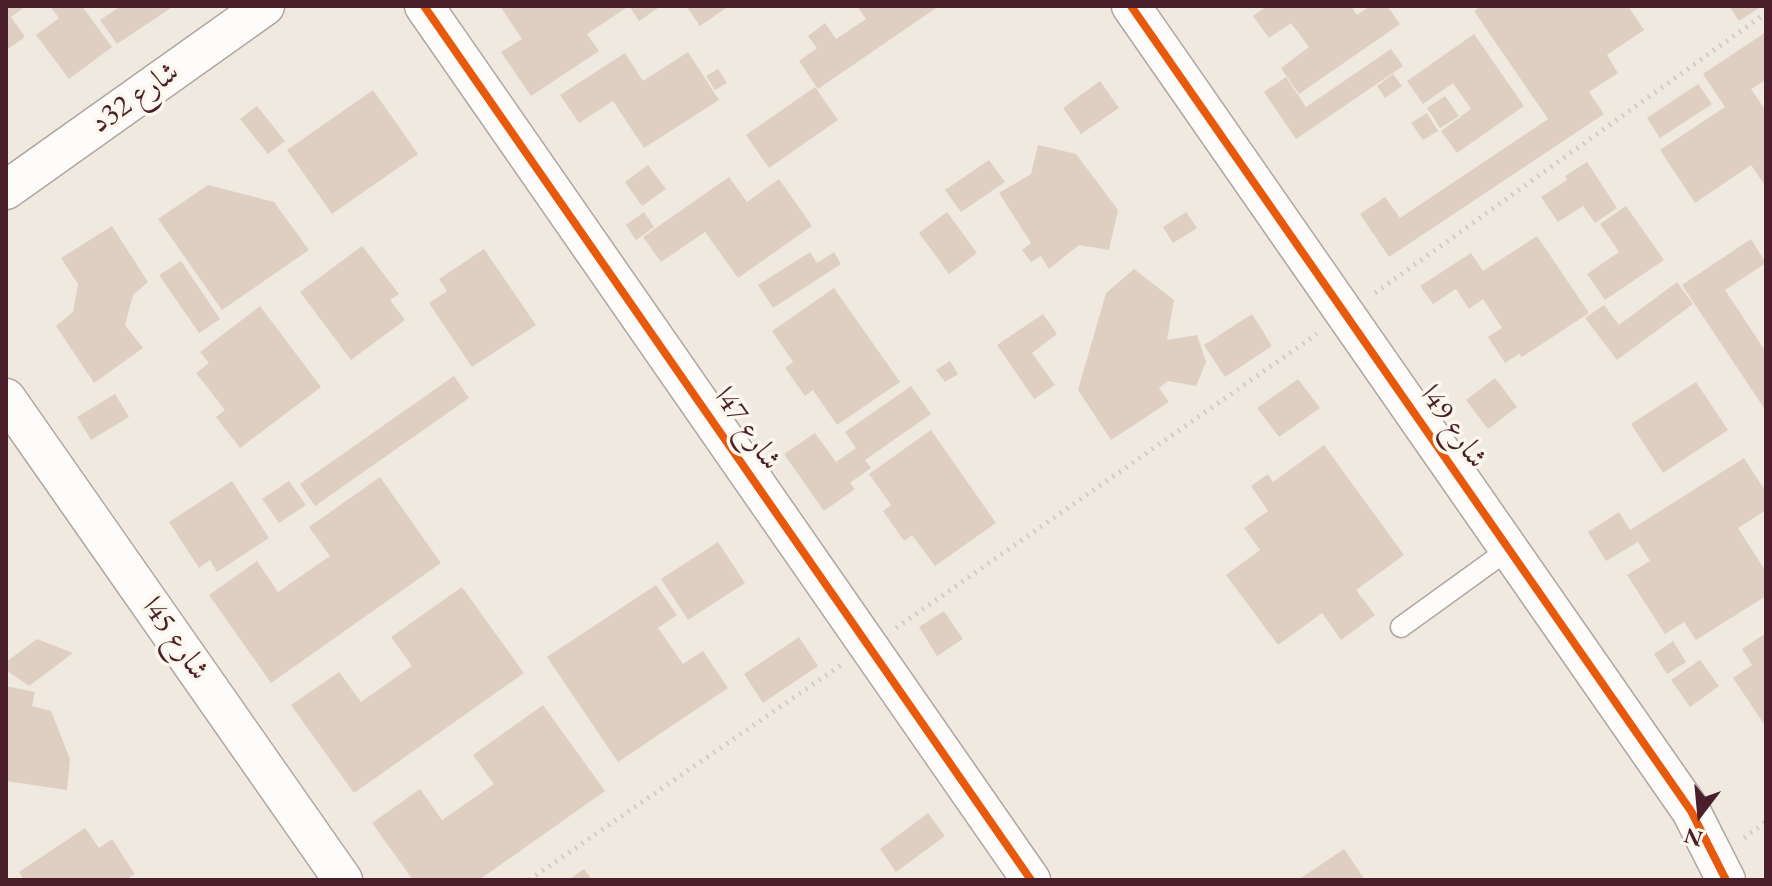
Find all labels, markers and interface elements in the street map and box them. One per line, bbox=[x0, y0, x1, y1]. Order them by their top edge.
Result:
street label: شارع 32د bbox=[84, 54, 186, 142]
street label: شارع 49ا bbox=[1411, 378, 1495, 476]
street label: شارع 47ا bbox=[705, 380, 789, 478]
street label: شارع 45ا bbox=[133, 590, 217, 688]
north arrow bbox=[1660, 774, 1740, 854]
text: N bbox=[1681, 821, 1706, 854]

